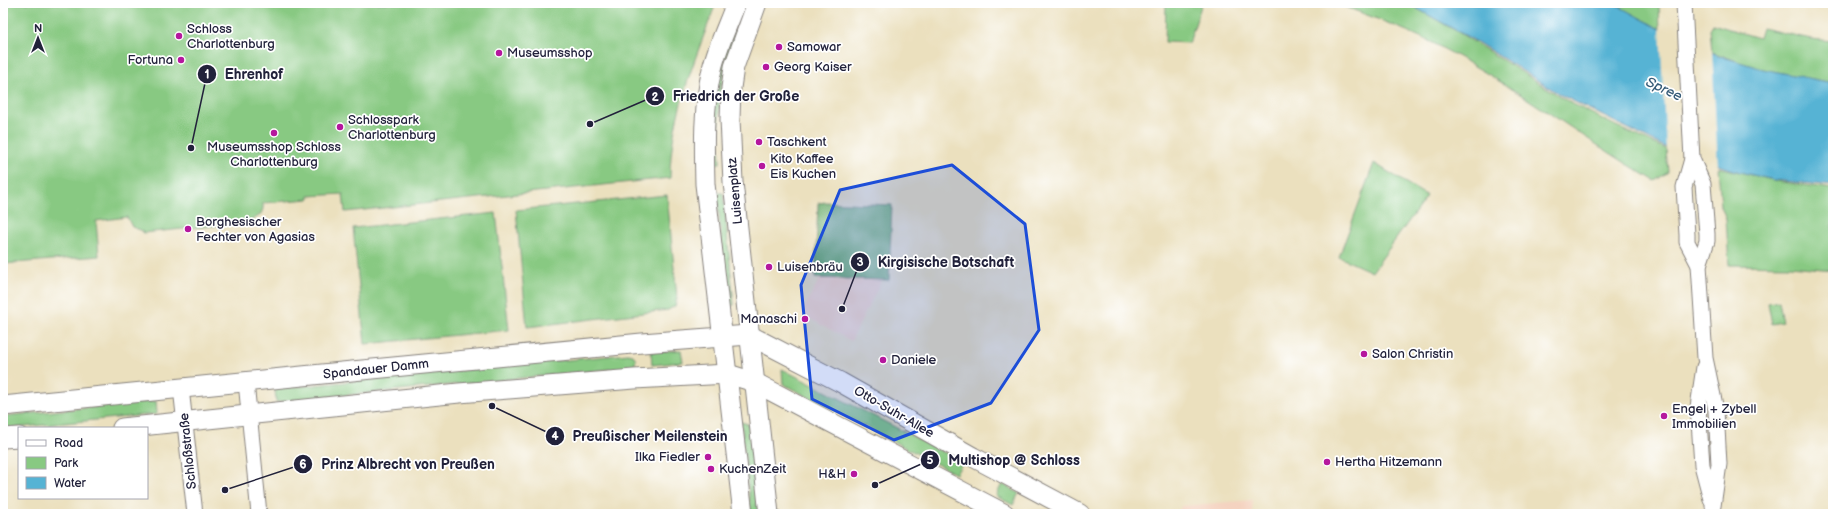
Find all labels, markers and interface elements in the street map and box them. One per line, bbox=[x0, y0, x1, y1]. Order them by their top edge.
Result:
north arrow bbox=[18, 18, 58, 58]
place label: Schloss Charlottenburg bbox=[187, 21, 275, 52]
text: N bbox=[34, 22, 42, 35]
marker: Schloss Charlottenburg bbox=[174, 31, 184, 41]
place label: Samowar bbox=[787, 39, 841, 55]
marker: Samowar bbox=[774, 42, 784, 52]
place label: Museumsshop bbox=[507, 45, 593, 61]
marker: Museumsshop bbox=[494, 48, 504, 58]
place label: Fortuna bbox=[128, 52, 173, 68]
marker: Fortuna bbox=[176, 55, 186, 65]
place label: Georg Kaiser bbox=[774, 59, 852, 75]
callout: Ehrenhof bbox=[197, 61, 291, 87]
marker: Georg Kaiser bbox=[761, 62, 771, 72]
text: Ehrenhof bbox=[225, 66, 284, 83]
text: 1 bbox=[204, 67, 210, 82]
water label: Spree bbox=[1643, 73, 1685, 105]
callout: Friedrich der Große bbox=[645, 83, 807, 109]
text: Friedrich der Große bbox=[673, 88, 799, 105]
text: 2 bbox=[651, 90, 659, 105]
place label: Schlosspark Charlottenburg bbox=[348, 112, 436, 143]
marker: Schlosspark Charlottenburg bbox=[335, 122, 345, 132]
marker: Museumsshop Schloss Charlottenburg bbox=[269, 128, 279, 138]
place label: Taschkent bbox=[767, 134, 827, 150]
marker: Taschkent bbox=[754, 137, 764, 147]
place label: Museumsshop Schloss Charlottenburg bbox=[207, 139, 341, 170]
place label: Kito Kaffee Eis Kuchen bbox=[770, 151, 836, 182]
street label: Luisenplatz bbox=[724, 156, 746, 225]
marker: Kito Kaffee Eis Kuchen bbox=[757, 161, 767, 171]
place label: Borghesischer Fechter von Agasias bbox=[196, 214, 315, 245]
marker: Borghesischer Fechter von Agasias bbox=[183, 224, 193, 234]
callout: Kirgisische Botschaft bbox=[850, 249, 1022, 275]
text: Kirgisische Botschaft bbox=[878, 254, 1014, 271]
text: 3 bbox=[856, 255, 864, 270]
place label: Luisenbräu bbox=[777, 259, 843, 275]
marker: Luisenbräu bbox=[764, 262, 774, 272]
place label: Manaschi bbox=[740, 311, 797, 327]
marker: Manaschi bbox=[800, 314, 810, 324]
place label: Salon Christin bbox=[1372, 346, 1453, 362]
marker: Salon Christin bbox=[1359, 349, 1369, 359]
place label: Daniele bbox=[891, 352, 937, 368]
street label: Spandauer Damm bbox=[322, 355, 430, 383]
marker: Daniele bbox=[878, 355, 888, 365]
street label: Otto-Suhr-Allee bbox=[851, 383, 937, 442]
place label: Engel + Zybell Immobilien bbox=[1672, 401, 1756, 432]
marker: Engel + Zybell Immobilien bbox=[1659, 411, 1669, 421]
street label: Schloßstraße bbox=[176, 412, 200, 490]
callout: Preußischer Meilenstein bbox=[545, 423, 736, 449]
legend bbox=[18, 427, 148, 499]
text: Preußischer Meilenstein bbox=[573, 428, 728, 445]
text: 4 bbox=[551, 429, 559, 444]
text: Road bbox=[54, 436, 83, 451]
callout: Multishop @ Schloss bbox=[920, 447, 1087, 473]
place label: Ilka Fiedler bbox=[635, 449, 700, 465]
callout: Prinz Albrecht von Preußen bbox=[293, 451, 503, 477]
marker: Ilka Fiedler bbox=[703, 452, 713, 462]
text: Multishop @ Schloss bbox=[948, 452, 1080, 469]
text: 5 bbox=[927, 453, 934, 468]
place label: Hertha Hitzemann bbox=[1335, 454, 1442, 470]
text: Park bbox=[54, 456, 78, 471]
text: Prinz Albrecht von Preußen bbox=[321, 456, 495, 473]
text: 6 bbox=[299, 457, 307, 472]
marker: Hertha Hitzemann bbox=[1322, 457, 1332, 467]
place label: KuchenZeit bbox=[719, 461, 786, 477]
marker: KuchenZeit bbox=[706, 464, 716, 474]
place label: H&H bbox=[818, 466, 846, 482]
marker: H&H bbox=[849, 469, 859, 479]
text: Water bbox=[54, 476, 86, 491]

